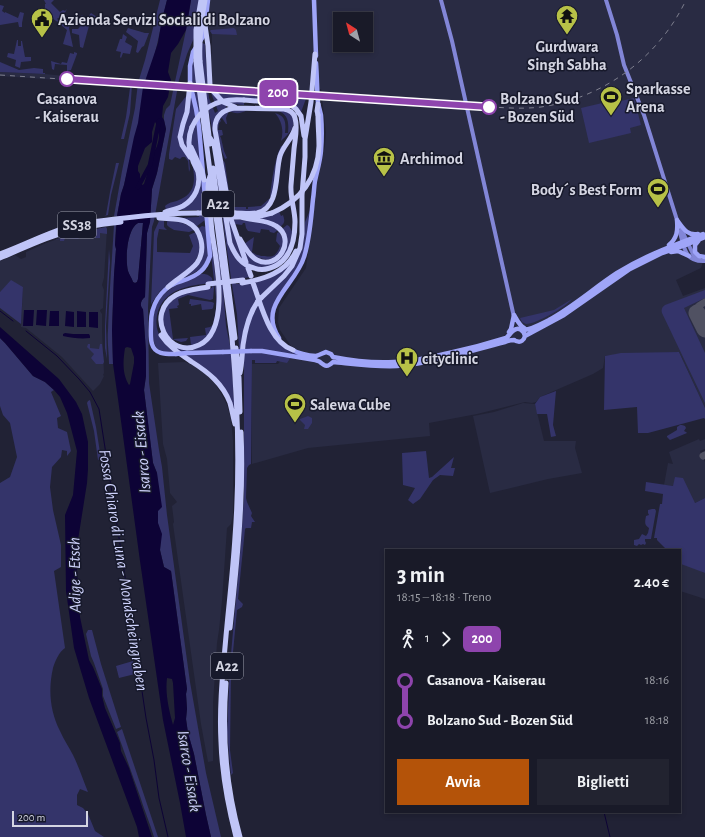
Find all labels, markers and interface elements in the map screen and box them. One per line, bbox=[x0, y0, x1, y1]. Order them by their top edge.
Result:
temple icon: Gurdwara Singh Sabha bbox=[554, 3, 580, 36]
public building icon: Azienda Servizi Sociali di Bolzano bbox=[29, 6, 55, 39]
place label: Azienda Servizi Sociali di Bolzano bbox=[58, 12, 270, 28]
north arrow bbox=[333, 12, 373, 52]
map controls bbox=[333, 12, 373, 52]
place label: Gurdwara Singh Sabha bbox=[527, 39, 607, 73]
marker: Casanova - Kaiserau bbox=[59, 71, 75, 87]
line badge: 200 bbox=[255, 80, 301, 106]
place label: Sparkasse Arena bbox=[626, 81, 691, 115]
sports icon: Sparkasse Arena bbox=[598, 84, 624, 117]
text: 200 bbox=[267, 86, 289, 100]
place label: Casanova - Kaiserau bbox=[35, 91, 99, 125]
place label: Bolzano Sud - Bozen Süd bbox=[500, 91, 580, 125]
marker: Bolzano Sud - Bozen Süd bbox=[481, 99, 497, 115]
museum icon: Archimod bbox=[371, 145, 397, 178]
place label: Archimod bbox=[400, 151, 464, 167]
sports icon: Body´s Best Form bbox=[645, 176, 671, 209]
place label: Body´s Best Form bbox=[531, 182, 642, 199]
road number: A22 bbox=[202, 191, 234, 217]
road number: SS38 bbox=[58, 212, 96, 238]
hospital icon: cityclinic bbox=[394, 345, 420, 378]
place label: cityclinic bbox=[422, 351, 478, 368]
sports icon: Salewa Cube bbox=[282, 391, 308, 424]
place label: Salewa Cube bbox=[310, 397, 391, 413]
water label: Isarco - Eisack bbox=[129, 410, 154, 494]
water label: Fossa Chiaro di Luna - Mondscheingraben bbox=[96, 448, 151, 692]
water label: Adige - Etsch bbox=[65, 537, 84, 614]
text: 3 min bbox=[397, 564, 445, 586]
text: 2.40 € bbox=[634, 575, 669, 590]
text: 18:15 – 18:18 · Treno bbox=[397, 591, 491, 604]
icon: walk bbox=[397, 628, 419, 650]
icon: forward bbox=[435, 628, 457, 650]
text: 1 bbox=[425, 632, 429, 645]
text: 200 bbox=[471, 632, 493, 646]
road number: A22 bbox=[211, 653, 243, 679]
text: Casanova - Kaiserau bbox=[427, 673, 546, 688]
text: 18:16 bbox=[645, 674, 669, 687]
text: Bolzano Sud - Bozen Süd bbox=[427, 713, 573, 728]
text: 18:18 bbox=[645, 714, 669, 727]
water label: Isarco - Eisack bbox=[175, 729, 204, 813]
button: Avvia bbox=[397, 759, 529, 805]
button: Biglietti bbox=[537, 759, 669, 805]
scale bar bbox=[12, 809, 88, 828]
text: 200 m bbox=[18, 812, 45, 823]

